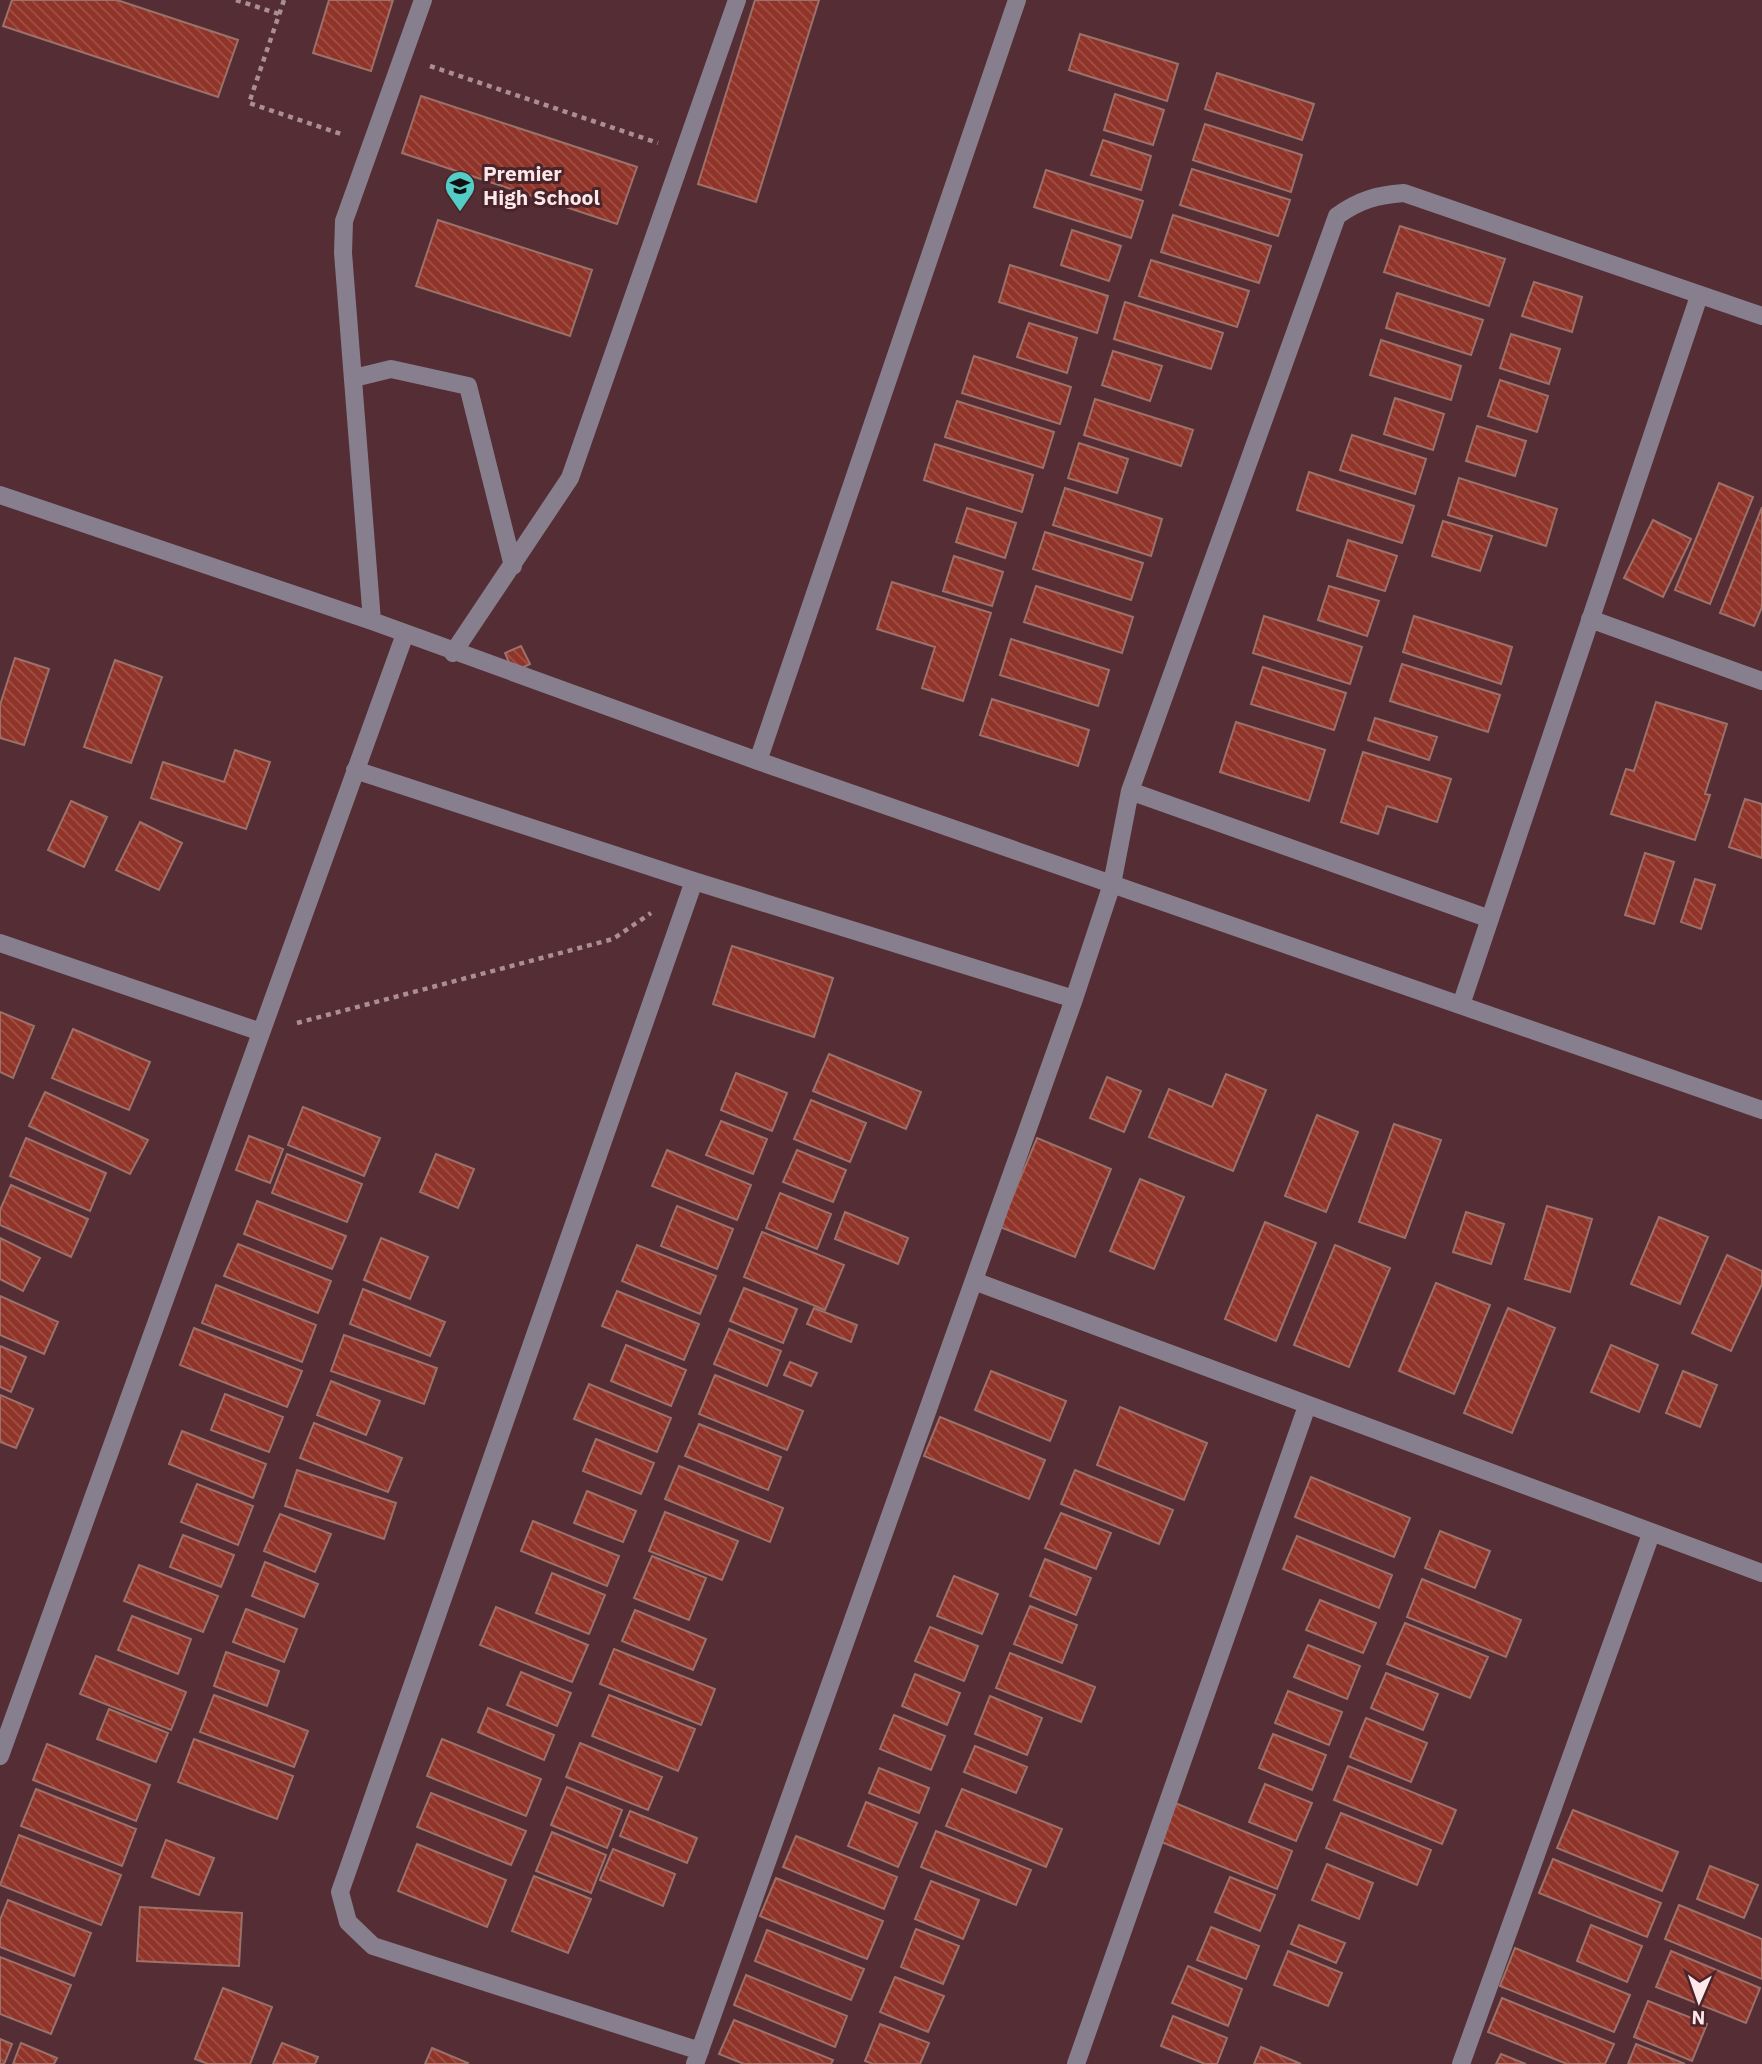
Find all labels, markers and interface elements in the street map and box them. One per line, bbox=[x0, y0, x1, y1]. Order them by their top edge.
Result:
place label: Premier High School bbox=[483, 159, 600, 211]
school or university icon: Premier High School bbox=[443, 169, 477, 213]
north arrow bbox=[1664, 1966, 1734, 2036]
text: N bbox=[1691, 2006, 1706, 2030]

